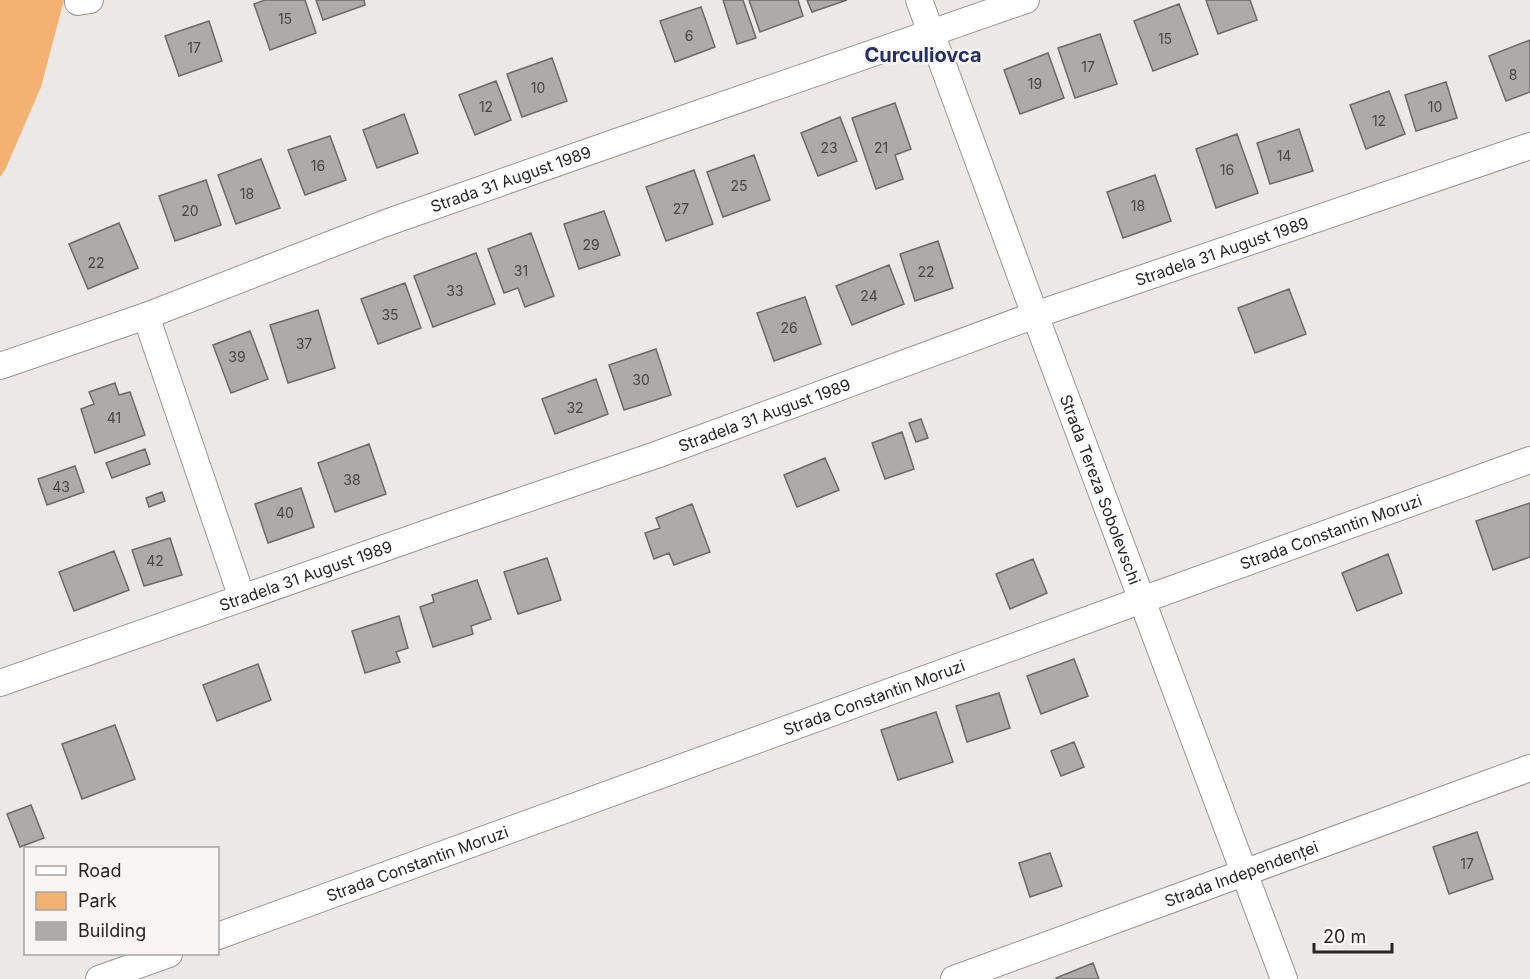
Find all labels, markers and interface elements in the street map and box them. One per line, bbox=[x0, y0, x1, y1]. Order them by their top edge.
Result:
house number: 15 bbox=[278, 10, 292, 27]
house number: 6 bbox=[685, 27, 693, 44]
house number: 15 bbox=[1158, 30, 1172, 47]
house number: 17 bbox=[187, 39, 201, 56]
district label: Curculiovca bbox=[864, 43, 982, 67]
house number: 17 bbox=[1081, 58, 1095, 75]
house number: 8 bbox=[1509, 66, 1517, 83]
house number: 19 bbox=[1028, 75, 1042, 92]
house number: 10 bbox=[531, 79, 545, 96]
house number: 12 bbox=[479, 98, 493, 115]
house number: 10 bbox=[1428, 98, 1442, 115]
house number: 12 bbox=[1372, 112, 1386, 129]
house number: 23 bbox=[820, 139, 838, 156]
house number: 21 bbox=[874, 139, 888, 156]
street label: Strada 31 August 1989 bbox=[428, 142, 594, 217]
house number: 14 bbox=[1277, 147, 1291, 164]
house number: 16 bbox=[311, 157, 325, 174]
house number: 16 bbox=[1220, 161, 1234, 178]
house number: 25 bbox=[730, 177, 748, 194]
house number: 18 bbox=[240, 185, 254, 202]
house number: 18 bbox=[1131, 197, 1145, 214]
house number: 27 bbox=[673, 200, 689, 217]
house number: 20 bbox=[181, 202, 199, 219]
street label: Stradela 31 August 1989 bbox=[1132, 212, 1311, 290]
house number: 29 bbox=[582, 236, 600, 253]
house number: 22 bbox=[87, 254, 105, 271]
house number: 31 bbox=[514, 262, 528, 279]
house number: 22 bbox=[917, 263, 935, 280]
house number: 33 bbox=[446, 282, 464, 299]
house number: 24 bbox=[860, 287, 878, 304]
house number: 35 bbox=[381, 306, 399, 323]
house number: 26 bbox=[780, 319, 798, 336]
house number: 37 bbox=[296, 335, 312, 352]
house number: 39 bbox=[228, 348, 246, 365]
house number: 30 bbox=[632, 371, 650, 388]
street label: Stradela 31 August 1989 bbox=[675, 374, 853, 456]
street label: Strada Tereza Sobolevschi bbox=[1056, 392, 1145, 587]
house number: 32 bbox=[566, 399, 584, 416]
house number: 41 bbox=[107, 409, 121, 426]
house number: 38 bbox=[343, 471, 361, 488]
house number: 43 bbox=[52, 478, 70, 495]
street label: Strada Constantin Moruzi bbox=[1237, 490, 1425, 574]
house number: 40 bbox=[276, 504, 294, 521]
street label: Stradela 31 August 1989 bbox=[216, 536, 395, 615]
house number: 42 bbox=[146, 552, 164, 569]
street label: Strada Constantin Moruzi bbox=[780, 655, 968, 740]
street label: Strada Constantin Moruzi bbox=[324, 821, 511, 906]
street label: Strada Independenței bbox=[1162, 836, 1321, 911]
legend bbox=[24, 847, 219, 955]
house number: 17 bbox=[1460, 855, 1474, 872]
text: Road bbox=[78, 860, 121, 881]
text: Park bbox=[78, 890, 117, 911]
scale bar bbox=[1314, 916, 1392, 954]
text: Building bbox=[78, 920, 146, 941]
text: 20 m bbox=[1323, 926, 1366, 947]

